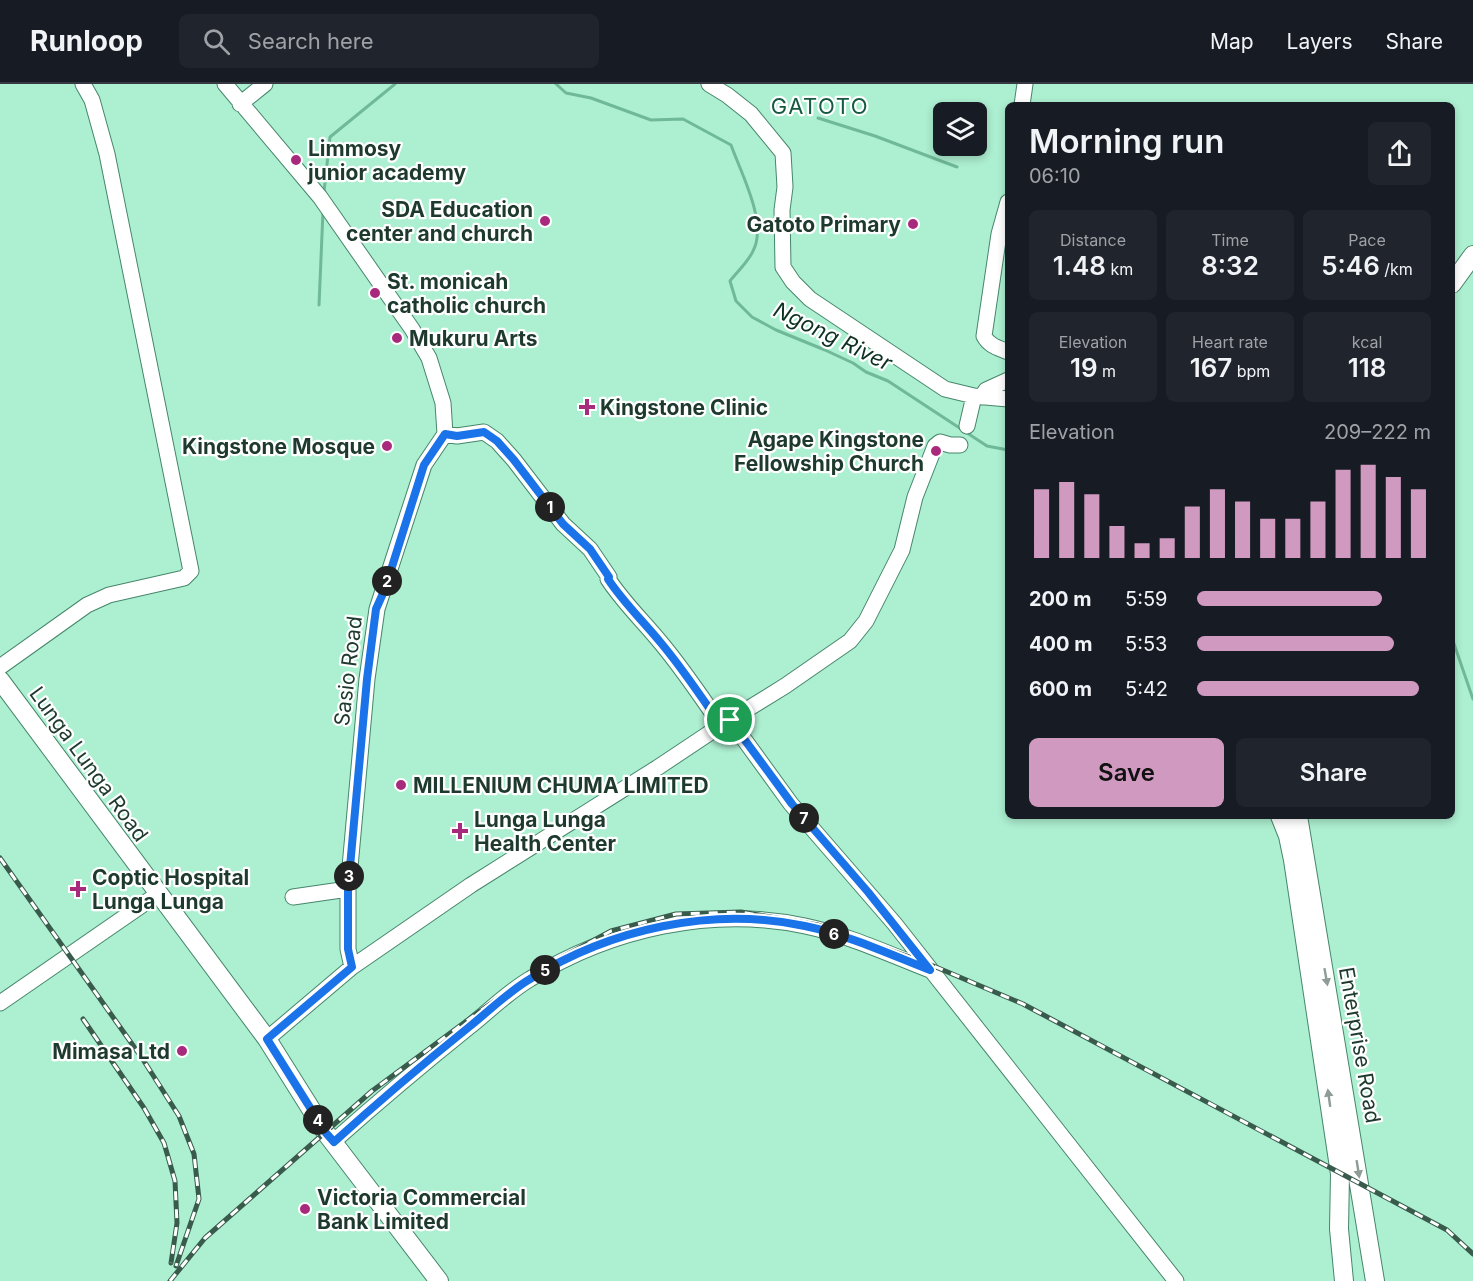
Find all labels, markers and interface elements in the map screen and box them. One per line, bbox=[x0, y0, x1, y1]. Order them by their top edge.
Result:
search box bbox=[179, 14, 599, 68]
text: Runloop bbox=[30, 24, 143, 58]
icon: search bbox=[200, 25, 233, 58]
text: Search here bbox=[248, 28, 374, 54]
text: Map bbox=[1210, 29, 1254, 54]
text: Layers bbox=[1287, 29, 1353, 54]
text: Share bbox=[1386, 29, 1443, 54]
district label: GATOTO bbox=[771, 93, 869, 119]
map controls bbox=[933, 102, 987, 156]
button: layers bbox=[933, 102, 987, 156]
text: Morning run bbox=[1029, 121, 1224, 161]
button: share bbox=[1368, 122, 1431, 185]
place label: Limmosy junior academy bbox=[307, 136, 466, 185]
marker: Limmosy junior academy bbox=[289, 153, 303, 167]
text: 06:10 bbox=[1029, 164, 1081, 188]
place label: SDA Education center and church bbox=[346, 197, 533, 246]
place label: Gatoto Primary bbox=[746, 212, 901, 237]
marker: SDA Education center and church bbox=[538, 214, 552, 228]
marker: Gatoto Primary bbox=[906, 217, 920, 231]
text: Distance bbox=[1060, 230, 1126, 250]
text: Time bbox=[1211, 230, 1249, 250]
text: Pace bbox=[1348, 230, 1386, 250]
text: 1.48 bbox=[1053, 250, 1106, 281]
text: 8:32 bbox=[1201, 250, 1259, 281]
text: 5:46 bbox=[1321, 250, 1380, 281]
text: km bbox=[1106, 259, 1133, 279]
text: /km bbox=[1380, 259, 1413, 279]
place label: St. monicah catholic church bbox=[387, 269, 546, 318]
marker: St. monicah catholic church bbox=[368, 286, 382, 300]
water label: Ngong River bbox=[770, 296, 897, 376]
place label: Mukuru Arts bbox=[409, 326, 537, 351]
marker: Mukuru Arts bbox=[390, 331, 404, 345]
text: Elevation bbox=[1059, 332, 1127, 352]
text: Heart rate bbox=[1192, 332, 1268, 352]
text: kcal bbox=[1352, 332, 1382, 352]
text: 19 bbox=[1070, 352, 1098, 383]
text: 167 bbox=[1190, 352, 1232, 383]
text: 118 bbox=[1348, 352, 1386, 383]
text: m bbox=[1098, 361, 1116, 381]
text: bpm bbox=[1232, 361, 1270, 381]
place label: Kingstone Clinic bbox=[600, 395, 768, 420]
marker: Kingstone Clinic bbox=[578, 398, 596, 416]
text: Elevation bbox=[1029, 420, 1115, 444]
text: 209–222 m bbox=[1324, 420, 1431, 444]
place label: Agape Kingstone Fellowship Church bbox=[734, 427, 924, 476]
place label: Kingstone Mosque bbox=[182, 434, 375, 459]
marker: Kingstone Mosque bbox=[380, 439, 394, 453]
marker: Agape Kingstone Fellowship Church bbox=[929, 444, 943, 458]
pin: 1 bbox=[535, 492, 565, 522]
text: 1 bbox=[547, 497, 553, 517]
pin: 2 bbox=[372, 566, 402, 596]
text: 2 bbox=[382, 571, 392, 591]
text: 200 m bbox=[1029, 587, 1092, 611]
text: 5:59 bbox=[1125, 587, 1167, 611]
street label: Sasio Road bbox=[329, 615, 367, 727]
text: 400 m bbox=[1029, 632, 1093, 656]
text: 5:53 bbox=[1125, 632, 1167, 656]
text: 600 m bbox=[1029, 677, 1092, 701]
text: 5:42 bbox=[1125, 677, 1168, 701]
street label: Lunga Lunga Road bbox=[24, 682, 154, 846]
pin bbox=[704, 694, 755, 745]
icon: arrive bbox=[713, 703, 746, 736]
button: Save bbox=[1029, 738, 1224, 807]
button: Share bbox=[1236, 738, 1431, 807]
place label: MILLENIUM CHUMA LIMITED bbox=[413, 773, 709, 798]
marker: MILLENIUM CHUMA LIMITED bbox=[394, 778, 408, 792]
pin: 7 bbox=[789, 803, 819, 833]
place label: Lunga Lunga Health Center bbox=[474, 807, 616, 856]
text: 7 bbox=[799, 808, 809, 828]
marker: Lunga Lunga Health Center bbox=[451, 822, 469, 840]
pin: 3 bbox=[334, 861, 364, 891]
place label: Coptic Hospital Lunga Lunga bbox=[92, 865, 249, 914]
text: 3 bbox=[344, 866, 354, 886]
marker: Coptic Hospital Lunga Lunga bbox=[69, 880, 87, 898]
pin: 6 bbox=[819, 919, 849, 949]
text: 6 bbox=[829, 924, 839, 944]
pin: 5 bbox=[530, 955, 560, 985]
text: 5 bbox=[540, 960, 550, 980]
street label: Enterprise Road bbox=[1334, 965, 1386, 1125]
one-way arrow bbox=[1322, 968, 1331, 987]
place label: Mimasa Ltd bbox=[52, 1039, 170, 1064]
marker: Mimasa Ltd bbox=[175, 1044, 189, 1058]
one-way arrow bbox=[1325, 1088, 1334, 1107]
pin: 4 bbox=[303, 1105, 333, 1135]
text: 4 bbox=[313, 1110, 323, 1130]
one-way arrow bbox=[1354, 1160, 1363, 1179]
place label: Victoria Commercial Bank Limited bbox=[317, 1185, 526, 1234]
marker: Victoria Commercial Bank Limited bbox=[298, 1202, 312, 1216]

